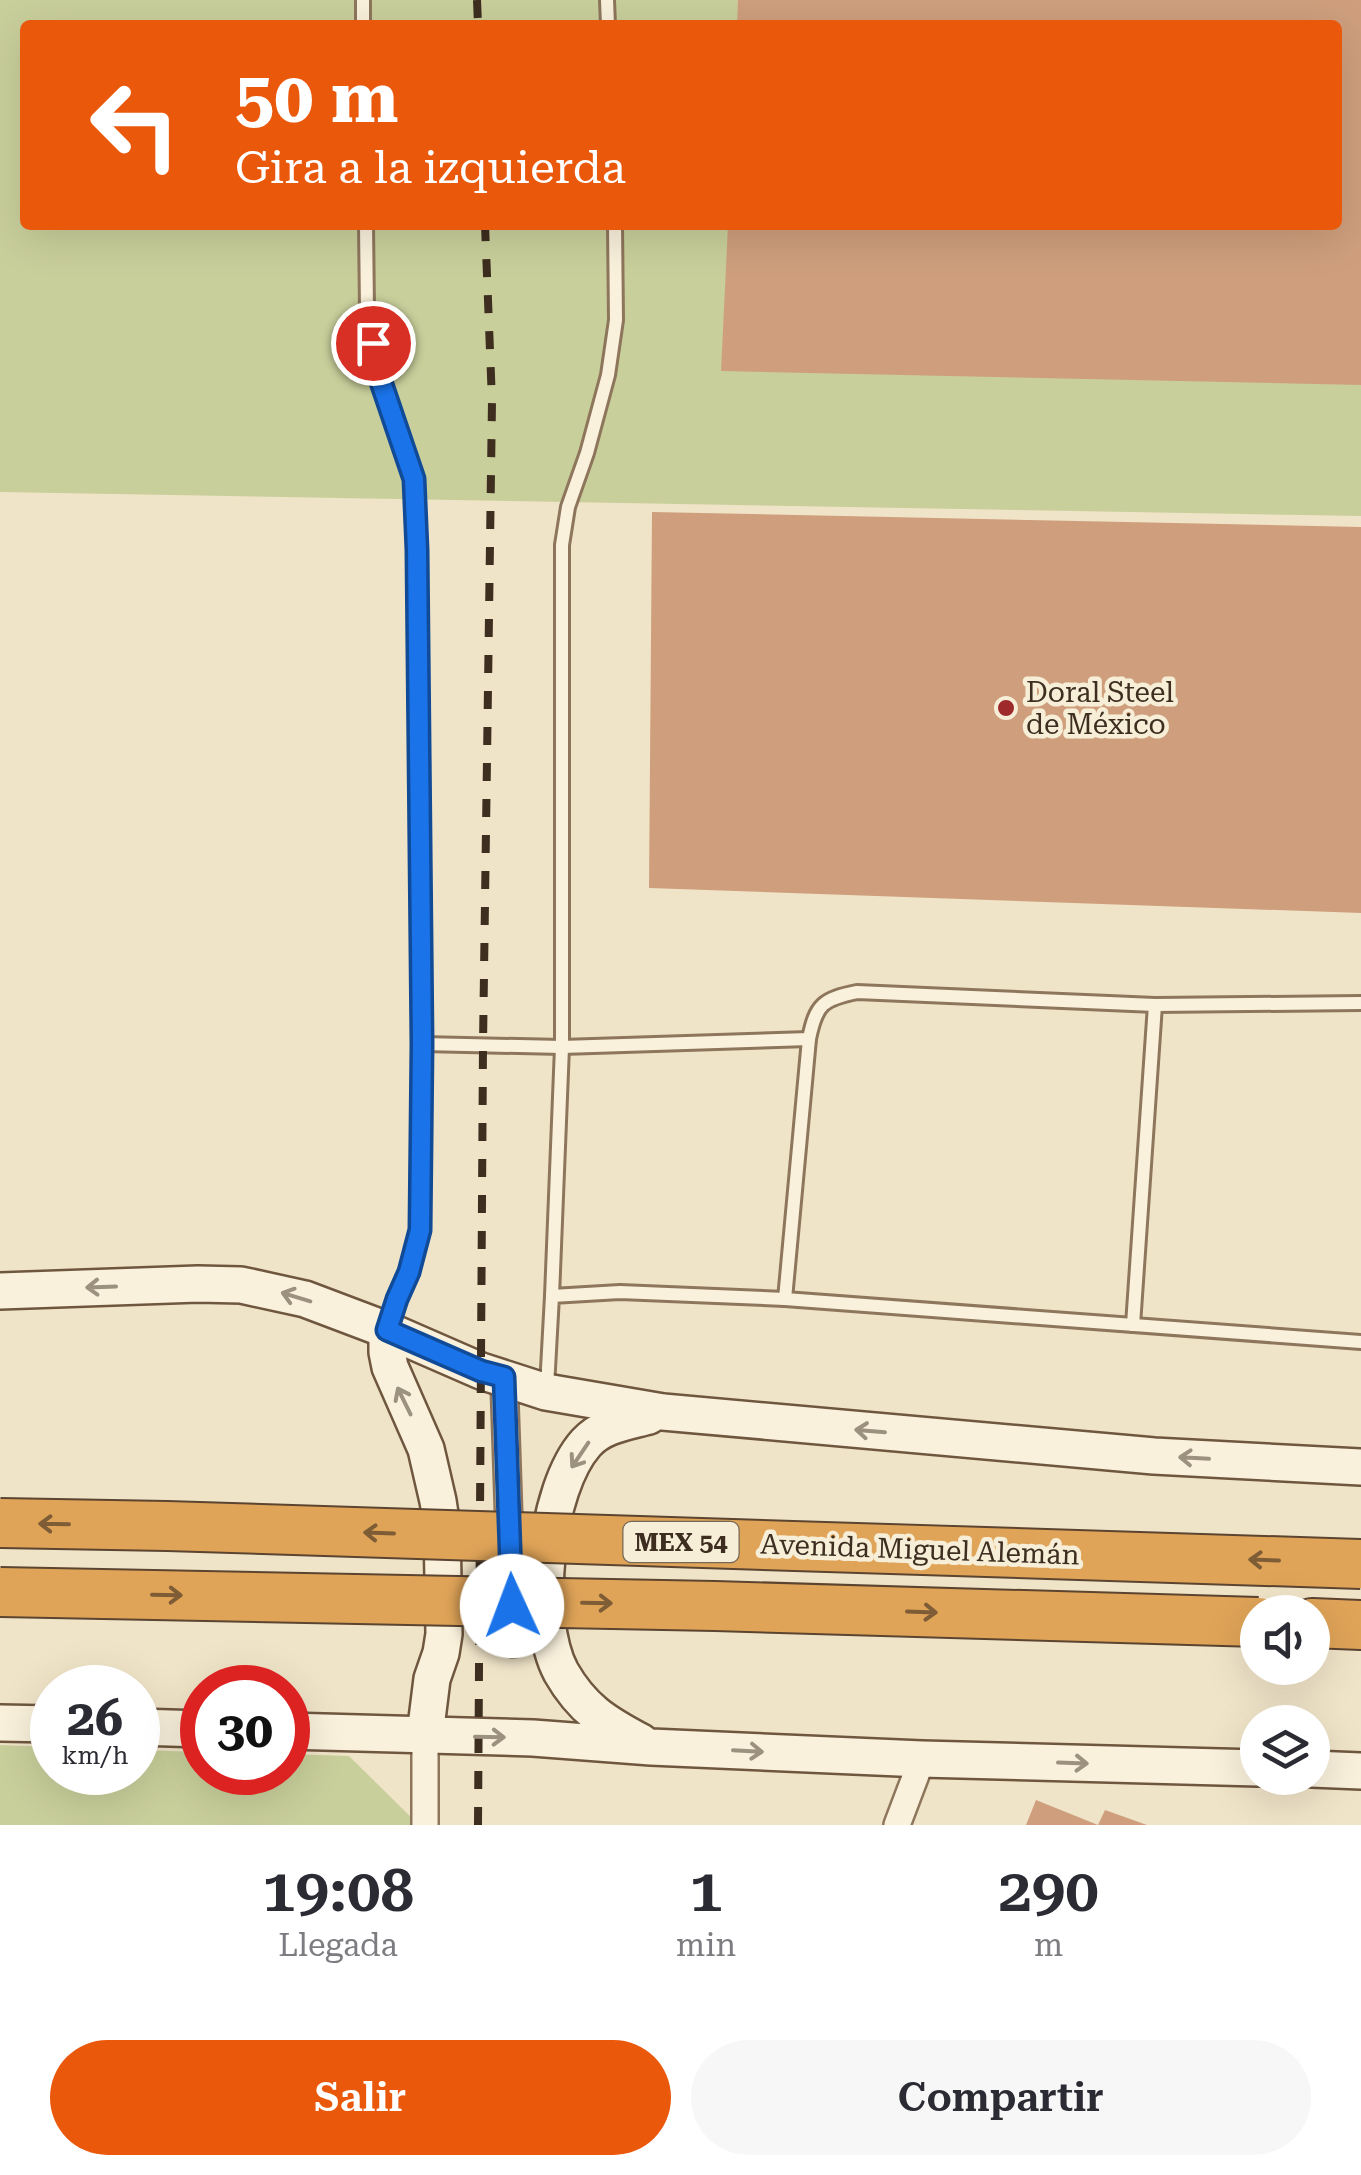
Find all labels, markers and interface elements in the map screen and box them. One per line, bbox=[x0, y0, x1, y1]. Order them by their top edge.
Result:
text: 50 m bbox=[235, 57, 399, 139]
icon: left bbox=[70, 60, 200, 190]
text: Gira a la izquierda bbox=[235, 141, 626, 194]
pin bbox=[331, 301, 416, 386]
icon: arrive bbox=[346, 316, 401, 371]
place label: Doral Steel de México bbox=[1026, 676, 1174, 741]
marker: Doral Steel de México bbox=[995, 697, 1017, 719]
one-way arrow bbox=[86, 1278, 118, 1297]
one-way arrow bbox=[280, 1287, 312, 1305]
one-way arrow bbox=[394, 1386, 413, 1416]
one-way arrow bbox=[854, 1421, 886, 1440]
one-way arrow bbox=[569, 1440, 590, 1468]
one-way arrow bbox=[1178, 1448, 1210, 1467]
one-way arrow bbox=[39, 1515, 71, 1534]
road number: MEX 54 bbox=[624, 1522, 738, 1562]
one-way arrow bbox=[363, 1523, 395, 1542]
street label: Avenida Miguel Alemán bbox=[760, 1527, 1080, 1572]
one-way arrow bbox=[1248, 1551, 1280, 1570]
position arrow bbox=[460, 1554, 564, 1658]
one-way arrow bbox=[150, 1586, 183, 1604]
one-way arrow bbox=[581, 1594, 613, 1613]
map controls bbox=[1240, 1595, 1330, 1795]
button: sound bbox=[1240, 1595, 1330, 1685]
one-way arrow bbox=[906, 1602, 938, 1621]
speed limit sign: 30 bbox=[180, 1665, 310, 1795]
text: 26 bbox=[67, 1689, 123, 1747]
button: layers bbox=[1240, 1705, 1330, 1795]
one-way arrow bbox=[473, 1727, 505, 1746]
text: km/h bbox=[62, 1741, 128, 1770]
one-way arrow bbox=[732, 1742, 764, 1761]
one-way arrow bbox=[1057, 1753, 1089, 1772]
text: 19:08 bbox=[262, 1855, 414, 1926]
text: 1 bbox=[689, 1855, 723, 1926]
text: 290 bbox=[998, 1855, 1099, 1926]
text: Llegada bbox=[278, 1926, 398, 1964]
text: min bbox=[676, 1926, 736, 1964]
text: m bbox=[1034, 1926, 1063, 1964]
button: Salir bbox=[50, 2040, 671, 2155]
button: Compartir bbox=[691, 2040, 1311, 2155]

